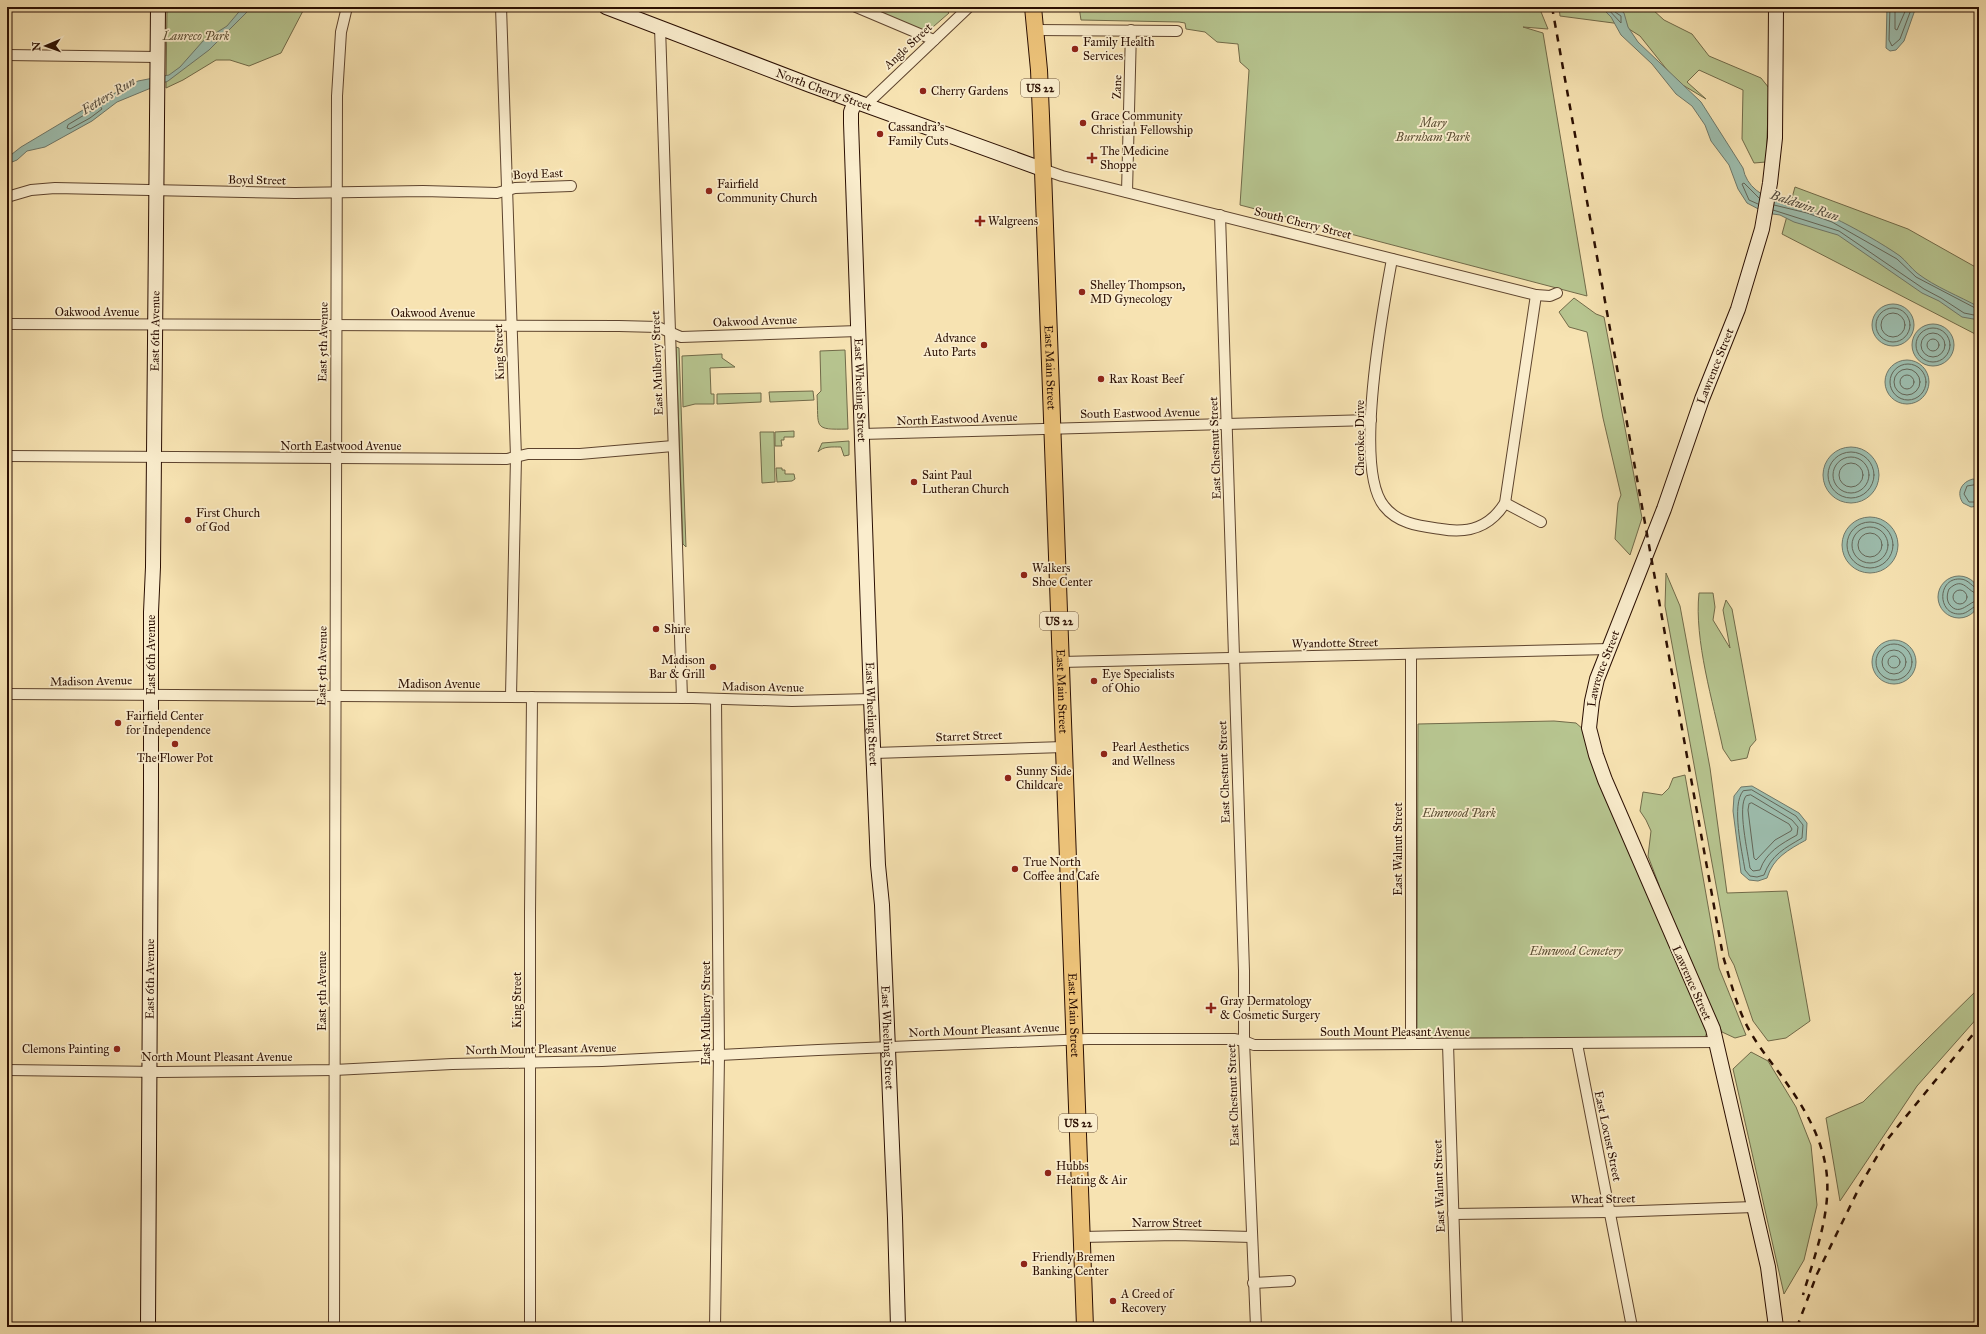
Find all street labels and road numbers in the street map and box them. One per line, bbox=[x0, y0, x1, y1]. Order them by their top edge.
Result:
street label: Angle Street bbox=[880, 20, 936, 73]
street label: North Cherry Street bbox=[774, 66, 874, 114]
street label: Zane bbox=[1110, 75, 1124, 99]
road number: US 22 bbox=[1021, 79, 1059, 97]
street label: Boyd East bbox=[512, 166, 564, 182]
street label: Boyd Street bbox=[228, 172, 287, 188]
street label: South Cherry Street bbox=[1253, 204, 1354, 242]
street label: East 6th Avenue bbox=[148, 291, 162, 371]
street label: East 5th Avenue bbox=[315, 302, 331, 382]
street label: Oakwood Avenue bbox=[55, 305, 139, 319]
street label: Oakwood Avenue bbox=[391, 306, 475, 320]
street label: East Mulberry Street bbox=[648, 310, 666, 416]
street label: Oakwood Avenue bbox=[713, 313, 797, 329]
street label: King Street bbox=[491, 323, 508, 380]
street label: East Main Street bbox=[1042, 325, 1059, 411]
street label: Lawrence Street bbox=[1694, 326, 1737, 406]
street label: East Wheeling Street bbox=[851, 338, 869, 443]
street label: East Chestnut Street bbox=[1206, 396, 1224, 500]
street label: Cherokee Drive bbox=[1353, 400, 1367, 476]
street label: South Eastwood Avenue bbox=[1080, 405, 1200, 421]
street label: North Eastwood Avenue bbox=[896, 410, 1018, 428]
street label: North Eastwood Avenue bbox=[280, 439, 402, 453]
road number: US 22 bbox=[1040, 612, 1078, 630]
street label: East 6th Avenue bbox=[144, 615, 158, 695]
street label: East 5th Avenue bbox=[314, 626, 330, 706]
street label: Lawrence Street bbox=[1584, 628, 1623, 708]
street label: Wyandotte Street bbox=[1292, 635, 1379, 651]
street label: East Main Street bbox=[1053, 649, 1070, 735]
street label: East Wheeling Street bbox=[863, 662, 881, 767]
street label: Madison Avenue bbox=[50, 673, 132, 689]
street label: Madison Avenue bbox=[398, 677, 480, 691]
street label: Madison Avenue bbox=[722, 679, 804, 695]
street label: East Chestnut Street bbox=[1215, 720, 1233, 824]
street label: Starret Street bbox=[935, 728, 1003, 744]
street label: East Walnut Street bbox=[1391, 802, 1405, 896]
street label: East 6th Avenue bbox=[143, 939, 157, 1019]
street label: Lawrence Street bbox=[1669, 944, 1715, 1023]
street label: East 5th Avenue bbox=[315, 951, 329, 1031]
street label: East Mulberry Street bbox=[699, 960, 713, 1065]
street label: King Street bbox=[510, 971, 525, 1028]
street label: East Main Street bbox=[1065, 973, 1082, 1058]
street label: East Wheeling Street bbox=[878, 985, 897, 1091]
street label: North Mount Pleasant Avenue bbox=[908, 1020, 1060, 1040]
street label: South Mount Pleasant Avenue bbox=[1320, 1025, 1470, 1039]
street label: North Mount Pleasant Avenue bbox=[465, 1041, 617, 1057]
street label: East Chestnut Street bbox=[1224, 1043, 1242, 1147]
street label: North Mount Pleasant Avenue bbox=[142, 1050, 292, 1064]
street label: East Locust Street bbox=[1592, 1089, 1625, 1183]
road number: US 22 bbox=[1059, 1114, 1097, 1132]
street label: East Walnut Street bbox=[1430, 1138, 1448, 1233]
street label: Wheat Street bbox=[1570, 1191, 1636, 1207]
street label: Narrow Street bbox=[1132, 1216, 1203, 1230]

